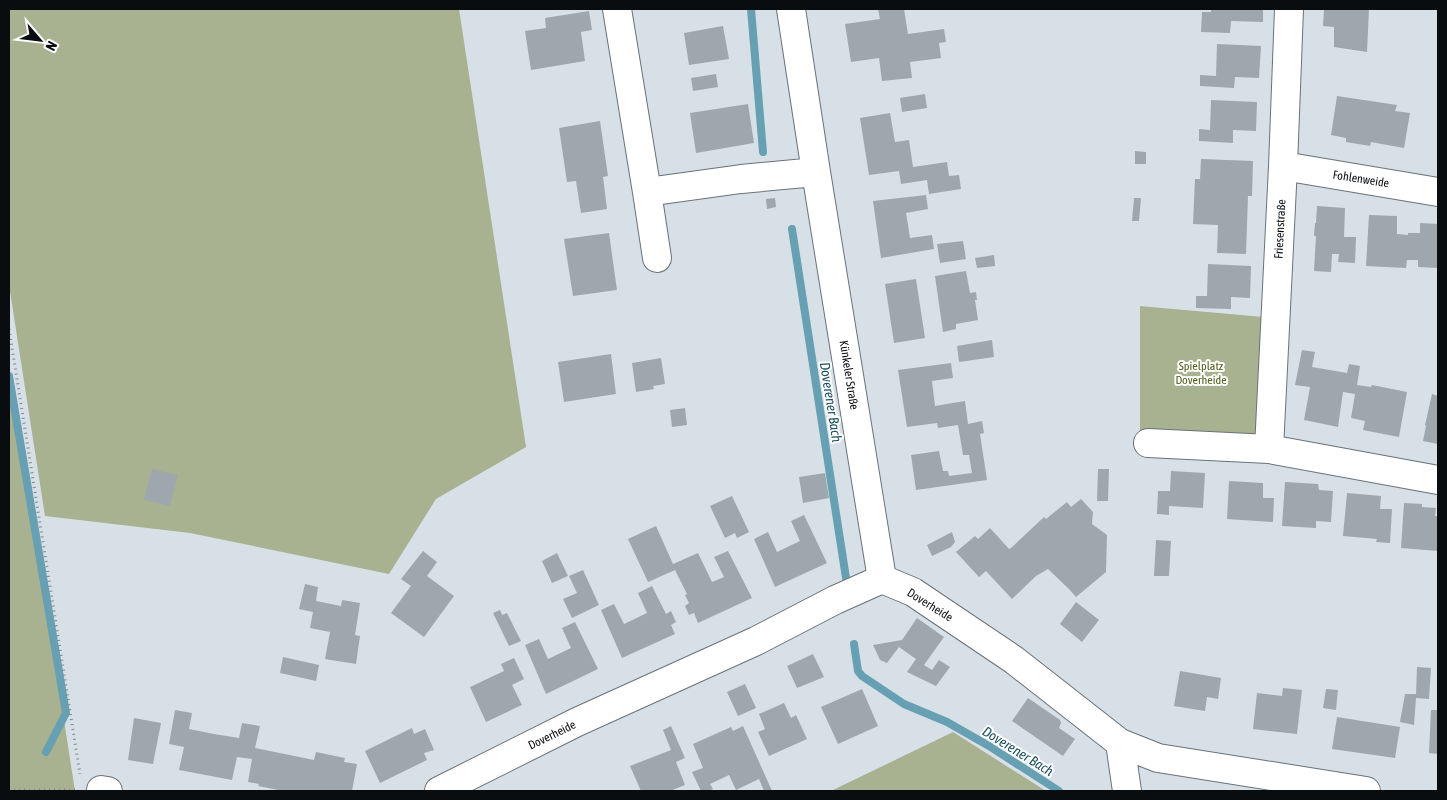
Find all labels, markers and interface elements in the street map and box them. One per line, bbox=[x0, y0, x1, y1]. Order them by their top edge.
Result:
north arrow bbox=[15, 15, 65, 65]
text: N bbox=[42, 39, 60, 54]
street label: Fohlenweide bbox=[1332, 168, 1390, 190]
street label: Friesenstraße bbox=[1271, 199, 1289, 259]
street label: Künkeler Straße bbox=[837, 339, 861, 411]
park label: Spielplatz Doverheide bbox=[1175, 359, 1227, 387]
water label: Doverener Bach bbox=[817, 361, 845, 443]
street label: Doverheide bbox=[905, 585, 955, 625]
street label: Doverheide bbox=[526, 717, 578, 753]
water label: Doverener Bach bbox=[980, 723, 1057, 779]

